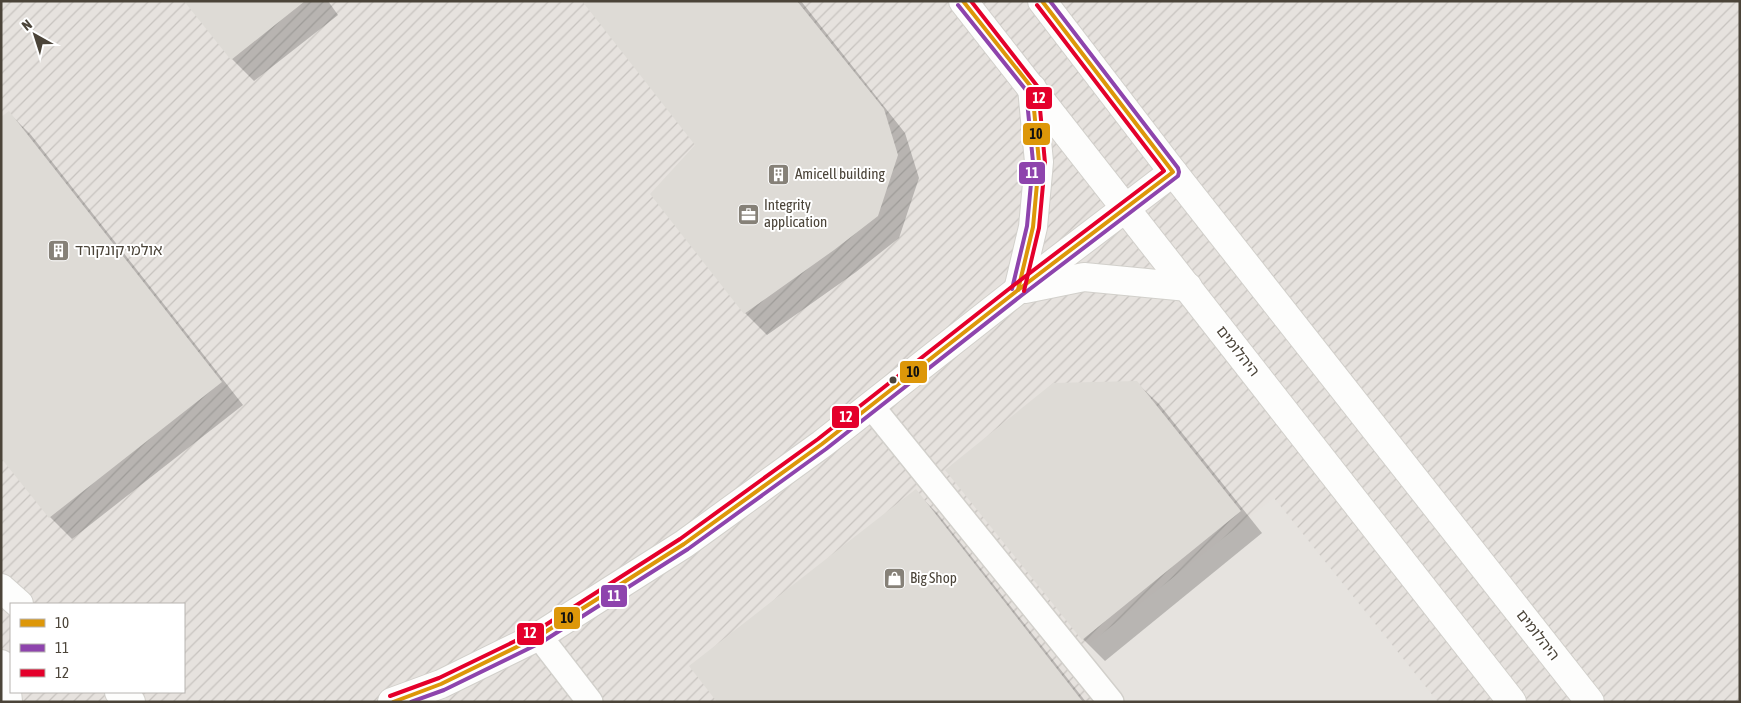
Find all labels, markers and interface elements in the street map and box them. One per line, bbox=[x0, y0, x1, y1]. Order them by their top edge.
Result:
north arrow bbox=[10, 10, 60, 60]
text: N bbox=[19, 16, 35, 34]
line badge: 12 bbox=[1025, 86, 1053, 110]
text: 12 bbox=[1032, 90, 1046, 106]
line badge: 10 bbox=[1022, 122, 1051, 146]
text: 10 bbox=[1029, 126, 1043, 142]
line badge: 11 bbox=[1018, 161, 1046, 185]
building icon: Amicell building bbox=[767, 162, 791, 186]
place label: Amicell building bbox=[795, 165, 885, 182]
text: 11 bbox=[1025, 165, 1039, 181]
place label: Integrity application bbox=[764, 196, 827, 230]
office icon: Integrity application bbox=[736, 202, 760, 226]
building icon: אולמי קונקורד bbox=[47, 238, 71, 262]
place label: אולמי קונקורד bbox=[75, 241, 163, 258]
street label: היהלומים bbox=[1213, 322, 1263, 379]
line badge: 10 bbox=[899, 360, 928, 384]
text: 10 bbox=[906, 364, 920, 380]
unlabelled marker bbox=[888, 375, 898, 385]
line badge: 12 bbox=[831, 405, 860, 429]
text: 12 bbox=[839, 409, 853, 425]
shop icon: Big Shop bbox=[882, 566, 906, 590]
place label: Big Shop bbox=[910, 569, 957, 586]
line badge: 11 bbox=[600, 584, 628, 608]
text: 11 bbox=[607, 588, 621, 604]
legend bbox=[10, 603, 185, 693]
line badge: 10 bbox=[553, 606, 581, 630]
street label: היהלומים bbox=[1513, 606, 1563, 663]
text: 10 bbox=[560, 610, 574, 626]
text: 10 bbox=[55, 614, 69, 631]
line badge: 12 bbox=[516, 622, 545, 646]
text: 12 bbox=[523, 625, 537, 641]
text: 11 bbox=[55, 639, 69, 656]
text: 12 bbox=[55, 664, 69, 681]

